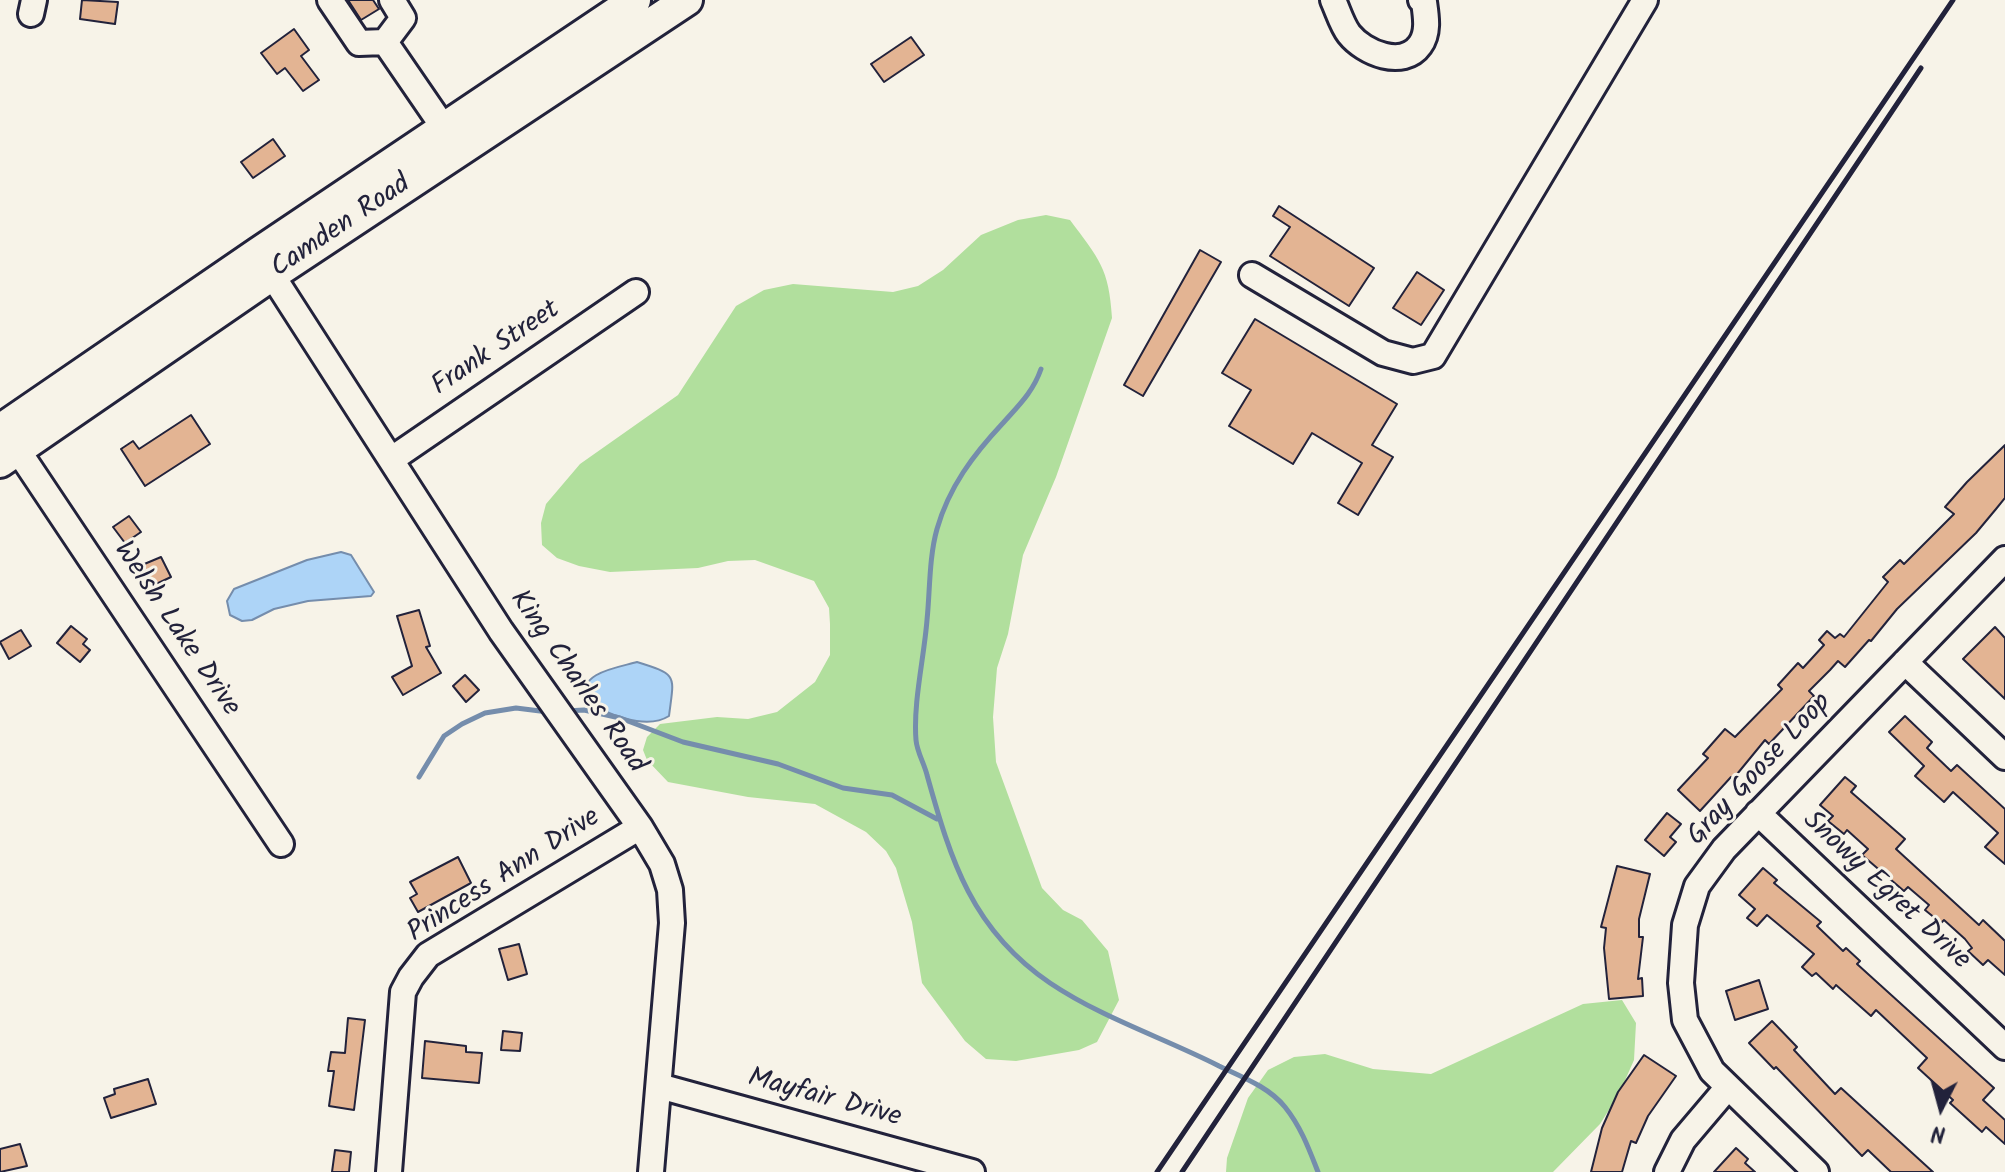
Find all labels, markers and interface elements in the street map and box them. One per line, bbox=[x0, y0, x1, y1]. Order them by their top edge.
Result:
street label: Camden Road bbox=[266, 169, 418, 287]
street label: Frank Street bbox=[427, 295, 567, 405]
street label: Welsh Lake Drive bbox=[104, 536, 246, 724]
street label: King Charles Road bbox=[500, 585, 652, 781]
street label: Gray Goose Loop bbox=[1682, 688, 1840, 854]
street label: Princess Ann Drive bbox=[402, 802, 608, 952]
street label: Snowy Egret Drive bbox=[1794, 805, 1976, 979]
street label: Mayfair Drive bbox=[744, 1063, 904, 1137]
north arrow bbox=[1901, 1068, 1981, 1148]
text: N bbox=[1930, 1114, 1947, 1150]

